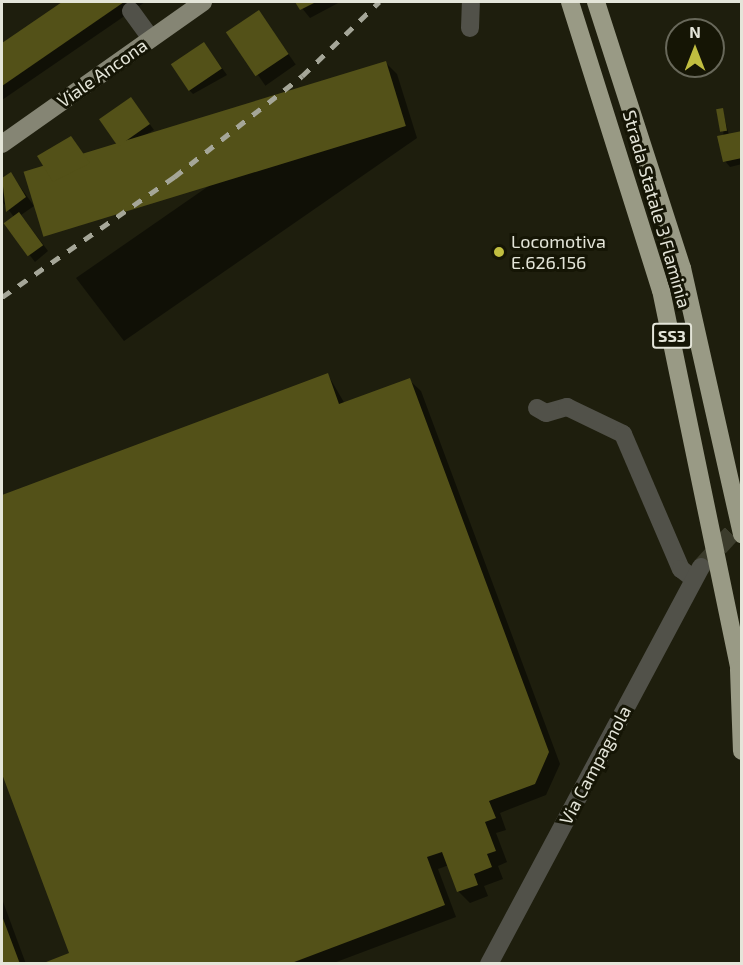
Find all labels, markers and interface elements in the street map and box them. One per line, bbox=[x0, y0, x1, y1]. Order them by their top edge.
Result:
north arrow bbox=[665, 18, 725, 78]
text: N bbox=[689, 22, 701, 41]
street label: Viale Ancona bbox=[53, 34, 151, 112]
street label: Strada Statale 3 Flaminia bbox=[618, 108, 696, 310]
place label: Locomotiva E.626.156 bbox=[511, 231, 606, 274]
marker: Locomotiva E.626.156 bbox=[492, 245, 506, 259]
road number: SS3 bbox=[651, 323, 693, 349]
street label: Via Campagnola bbox=[555, 702, 635, 828]

